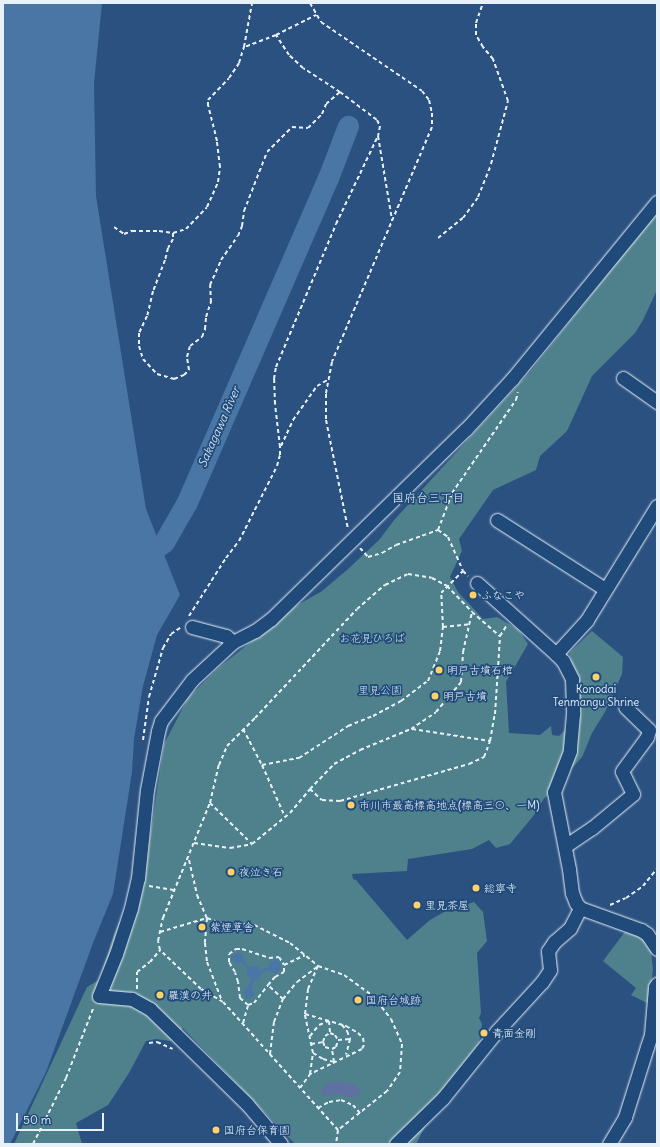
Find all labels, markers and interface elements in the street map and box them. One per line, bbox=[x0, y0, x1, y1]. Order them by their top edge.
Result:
water label: Sakagawa River bbox=[195, 385, 243, 469]
district label: 国府台三丁目 bbox=[392, 491, 464, 505]
place label: ふなこや bbox=[481, 588, 525, 602]
marker: ふなこや bbox=[468, 590, 478, 600]
park label: お花見ひろば bbox=[339, 631, 405, 645]
place label: 明戸古墳石棺 bbox=[447, 663, 513, 677]
marker: 明戸古墳石棺 bbox=[434, 665, 444, 675]
marker: Konodai Tenmangu Shrine bbox=[591, 672, 601, 682]
park label: 里見公園 bbox=[358, 683, 402, 697]
place label: Konodai Tenmangu Shrine bbox=[553, 683, 639, 709]
place label: 明戸古墳 bbox=[443, 689, 487, 703]
marker: 明戸古墳 bbox=[430, 691, 440, 701]
place label: 市川市最高標高地点(標高三〇、一M) bbox=[359, 798, 540, 812]
marker: 市川市最高標高地点(標高三〇、一M) bbox=[346, 800, 356, 810]
place label: 夜泣き石 bbox=[239, 865, 283, 879]
marker: 夜泣き石 bbox=[226, 867, 236, 877]
place label: 総寧寺 bbox=[484, 881, 517, 895]
marker: 総寧寺 bbox=[471, 883, 481, 893]
place label: 里見茶屋 bbox=[425, 898, 469, 912]
marker: 里見茶屋 bbox=[412, 900, 422, 910]
place label: 紫煙草舎 bbox=[210, 920, 254, 934]
marker: 紫煙草舎 bbox=[197, 922, 207, 932]
place label: 羅漢の井 bbox=[168, 988, 212, 1002]
marker: 羅漢の井 bbox=[155, 990, 165, 1000]
place label: 国府台城跡 bbox=[366, 993, 421, 1007]
marker: 国府台城跡 bbox=[353, 995, 363, 1005]
place label: 青面金剛 bbox=[492, 1026, 536, 1040]
marker: 青面金剛 bbox=[479, 1028, 489, 1038]
scale bar bbox=[18, 1105, 106, 1131]
text: 50 m bbox=[23, 1112, 51, 1127]
place label: 国府台保育園 bbox=[224, 1123, 290, 1137]
marker: 国府台保育園 bbox=[211, 1125, 221, 1135]

